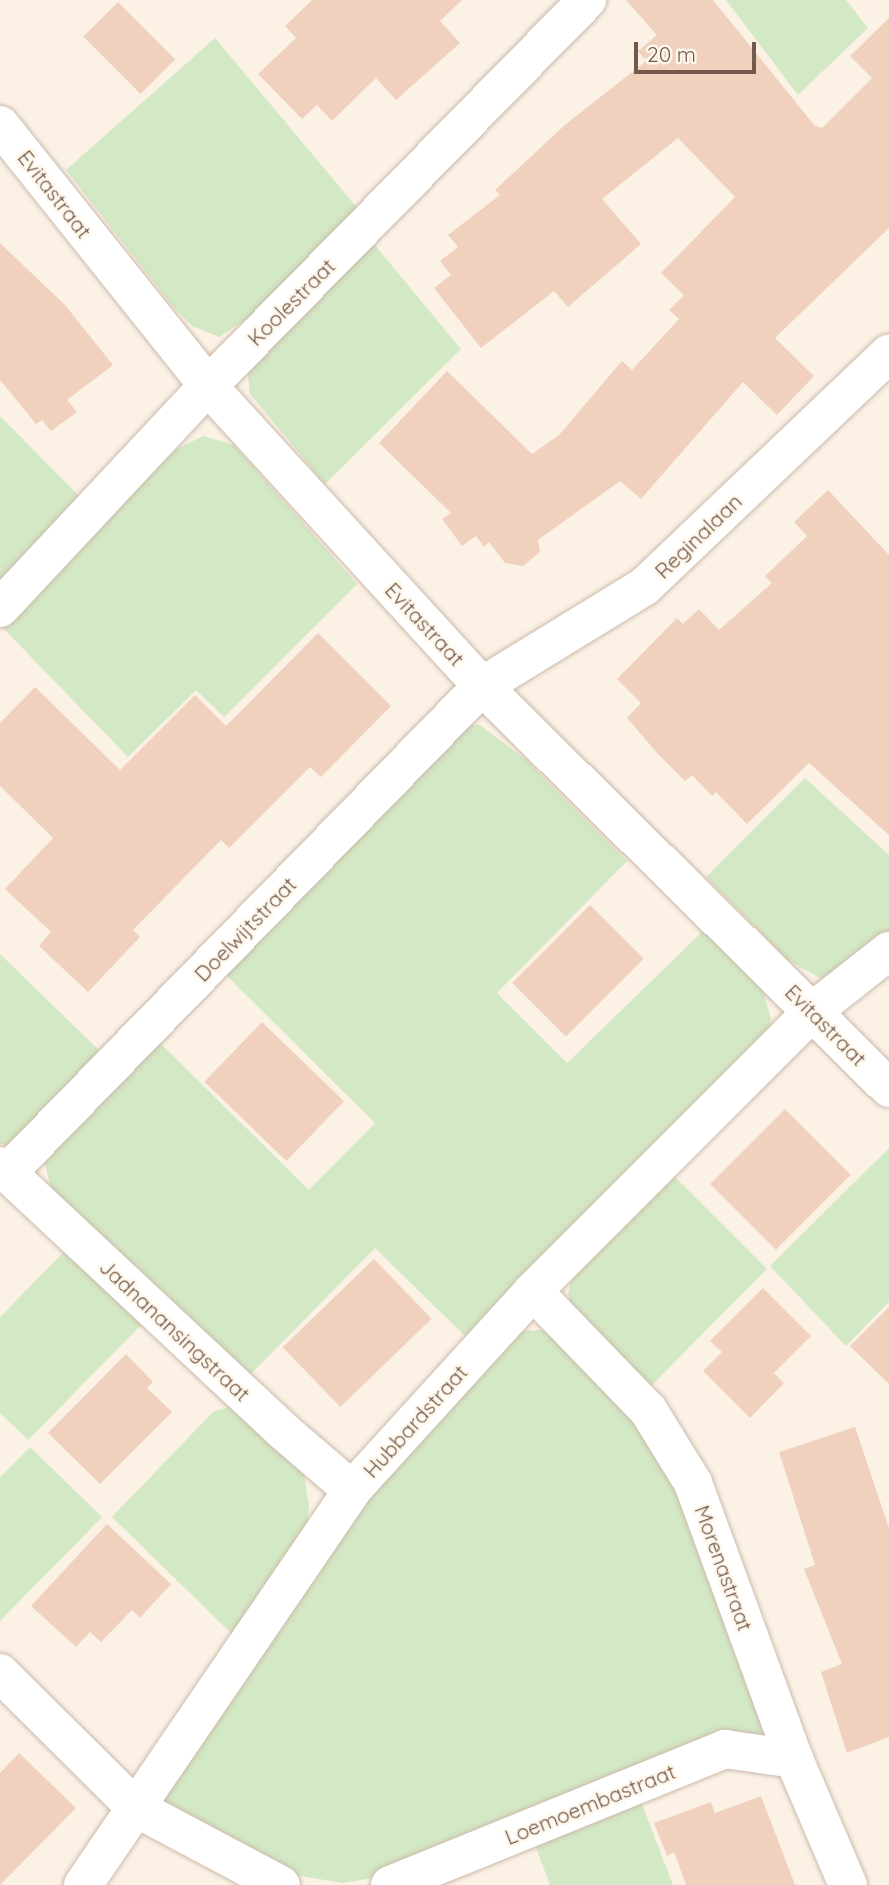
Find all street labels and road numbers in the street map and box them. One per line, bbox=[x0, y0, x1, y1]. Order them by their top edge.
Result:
street label: Evitastraat bbox=[13, 145, 97, 243]
street label: Koolestraat bbox=[242, 253, 340, 351]
street label: Reginalaan bbox=[649, 488, 747, 584]
street label: Evitastraat bbox=[380, 577, 470, 671]
street label: Doelwijtstraat bbox=[189, 872, 301, 986]
street label: Evitastraat bbox=[780, 979, 872, 1071]
street label: Jadnanansingstraat bbox=[95, 1254, 255, 1406]
street label: Hubbardstraat bbox=[358, 1359, 472, 1483]
street label: Morenastraat bbox=[690, 1502, 758, 1634]
street label: Loemoembastraat bbox=[501, 1758, 679, 1850]

